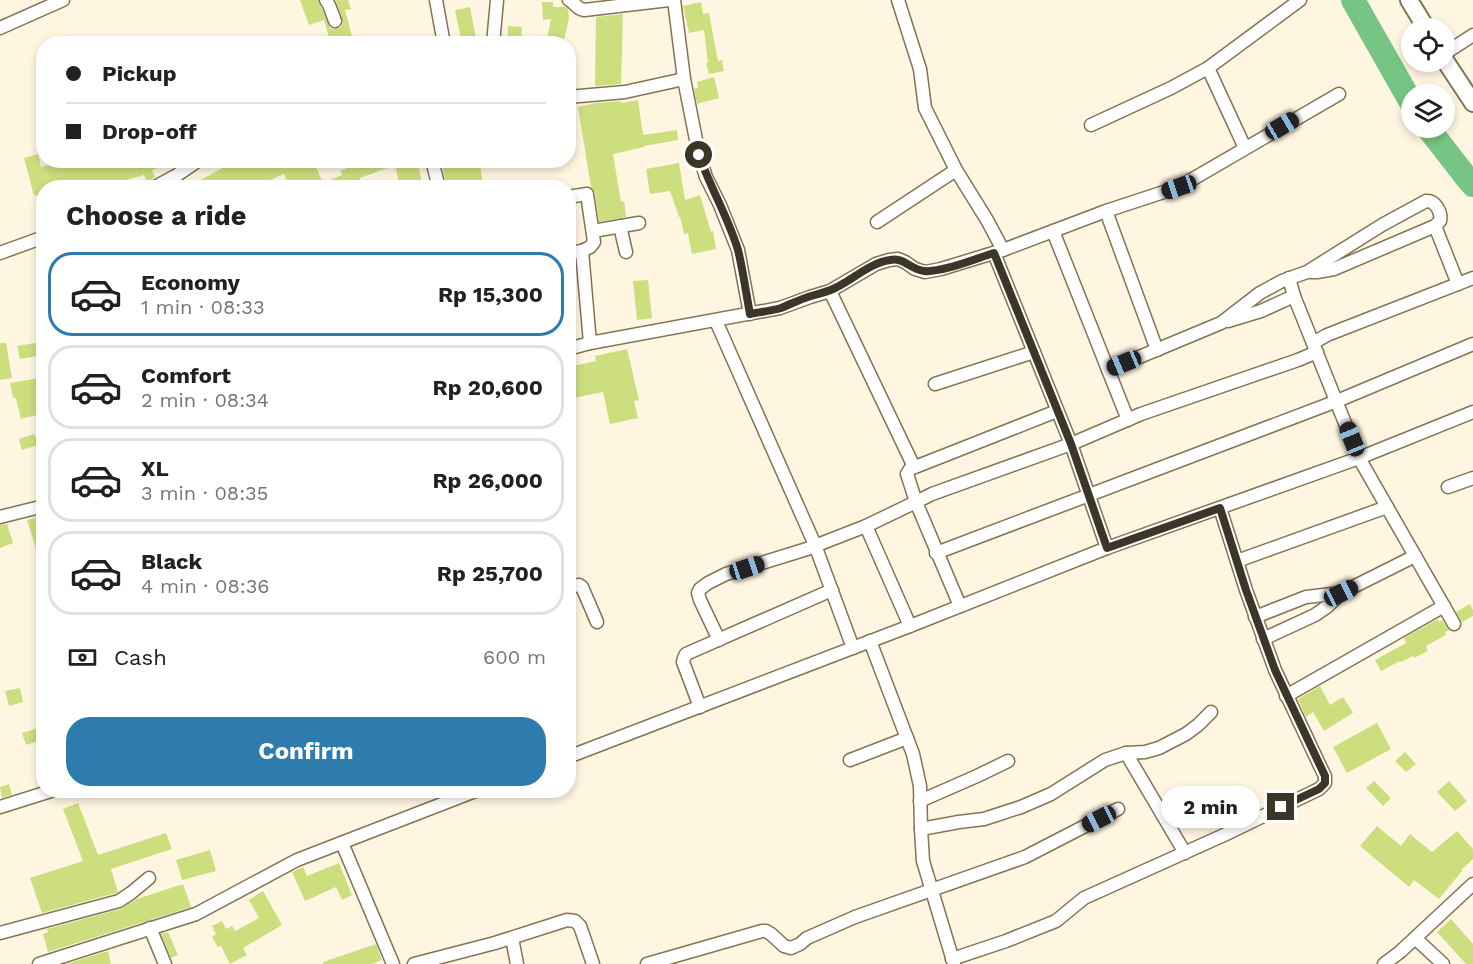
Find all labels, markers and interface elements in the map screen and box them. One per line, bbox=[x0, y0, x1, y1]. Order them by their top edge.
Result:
map controls bbox=[1401, 18, 1455, 138]
button: locate bbox=[1401, 18, 1455, 72]
text: Pickup bbox=[102, 61, 177, 86]
button: layers bbox=[1401, 84, 1455, 138]
car bbox=[1262, 109, 1302, 143]
text: Drop-off bbox=[102, 119, 197, 144]
route start bbox=[685, 141, 712, 168]
car bbox=[1159, 173, 1199, 201]
text: Choose a ride bbox=[66, 200, 246, 232]
icon: car bbox=[69, 267, 123, 321]
text: Economy bbox=[141, 270, 240, 295]
text: Rp 15,300 bbox=[438, 282, 543, 307]
text: 1 min · 08:33 bbox=[141, 295, 265, 319]
car bbox=[1104, 348, 1144, 378]
icon: car bbox=[69, 360, 123, 414]
text: Comfort bbox=[141, 363, 231, 388]
text: Rp 20,600 bbox=[433, 375, 543, 400]
text: 2 min · 08:34 bbox=[141, 388, 269, 412]
car bbox=[1337, 419, 1367, 459]
icon: car bbox=[69, 453, 123, 507]
text: XL bbox=[141, 456, 169, 481]
text: Rp 26,000 bbox=[432, 468, 543, 493]
text: 3 min · 08:35 bbox=[141, 481, 268, 505]
icon: car bbox=[69, 546, 123, 600]
text: Black bbox=[141, 549, 202, 574]
car bbox=[727, 554, 767, 582]
text: Rp 25,700 bbox=[437, 561, 543, 586]
text: 4 min · 08:36 bbox=[141, 574, 269, 598]
car bbox=[1321, 577, 1361, 609]
icon: cash bbox=[66, 641, 99, 674]
text: Cash bbox=[114, 645, 167, 670]
text: 600 m bbox=[483, 645, 546, 669]
button: Confirm bbox=[66, 717, 546, 786]
callout: 2 min bbox=[1161, 786, 1260, 828]
route end bbox=[1267, 793, 1294, 820]
text: 2 min bbox=[1183, 795, 1238, 819]
car bbox=[1079, 803, 1119, 835]

